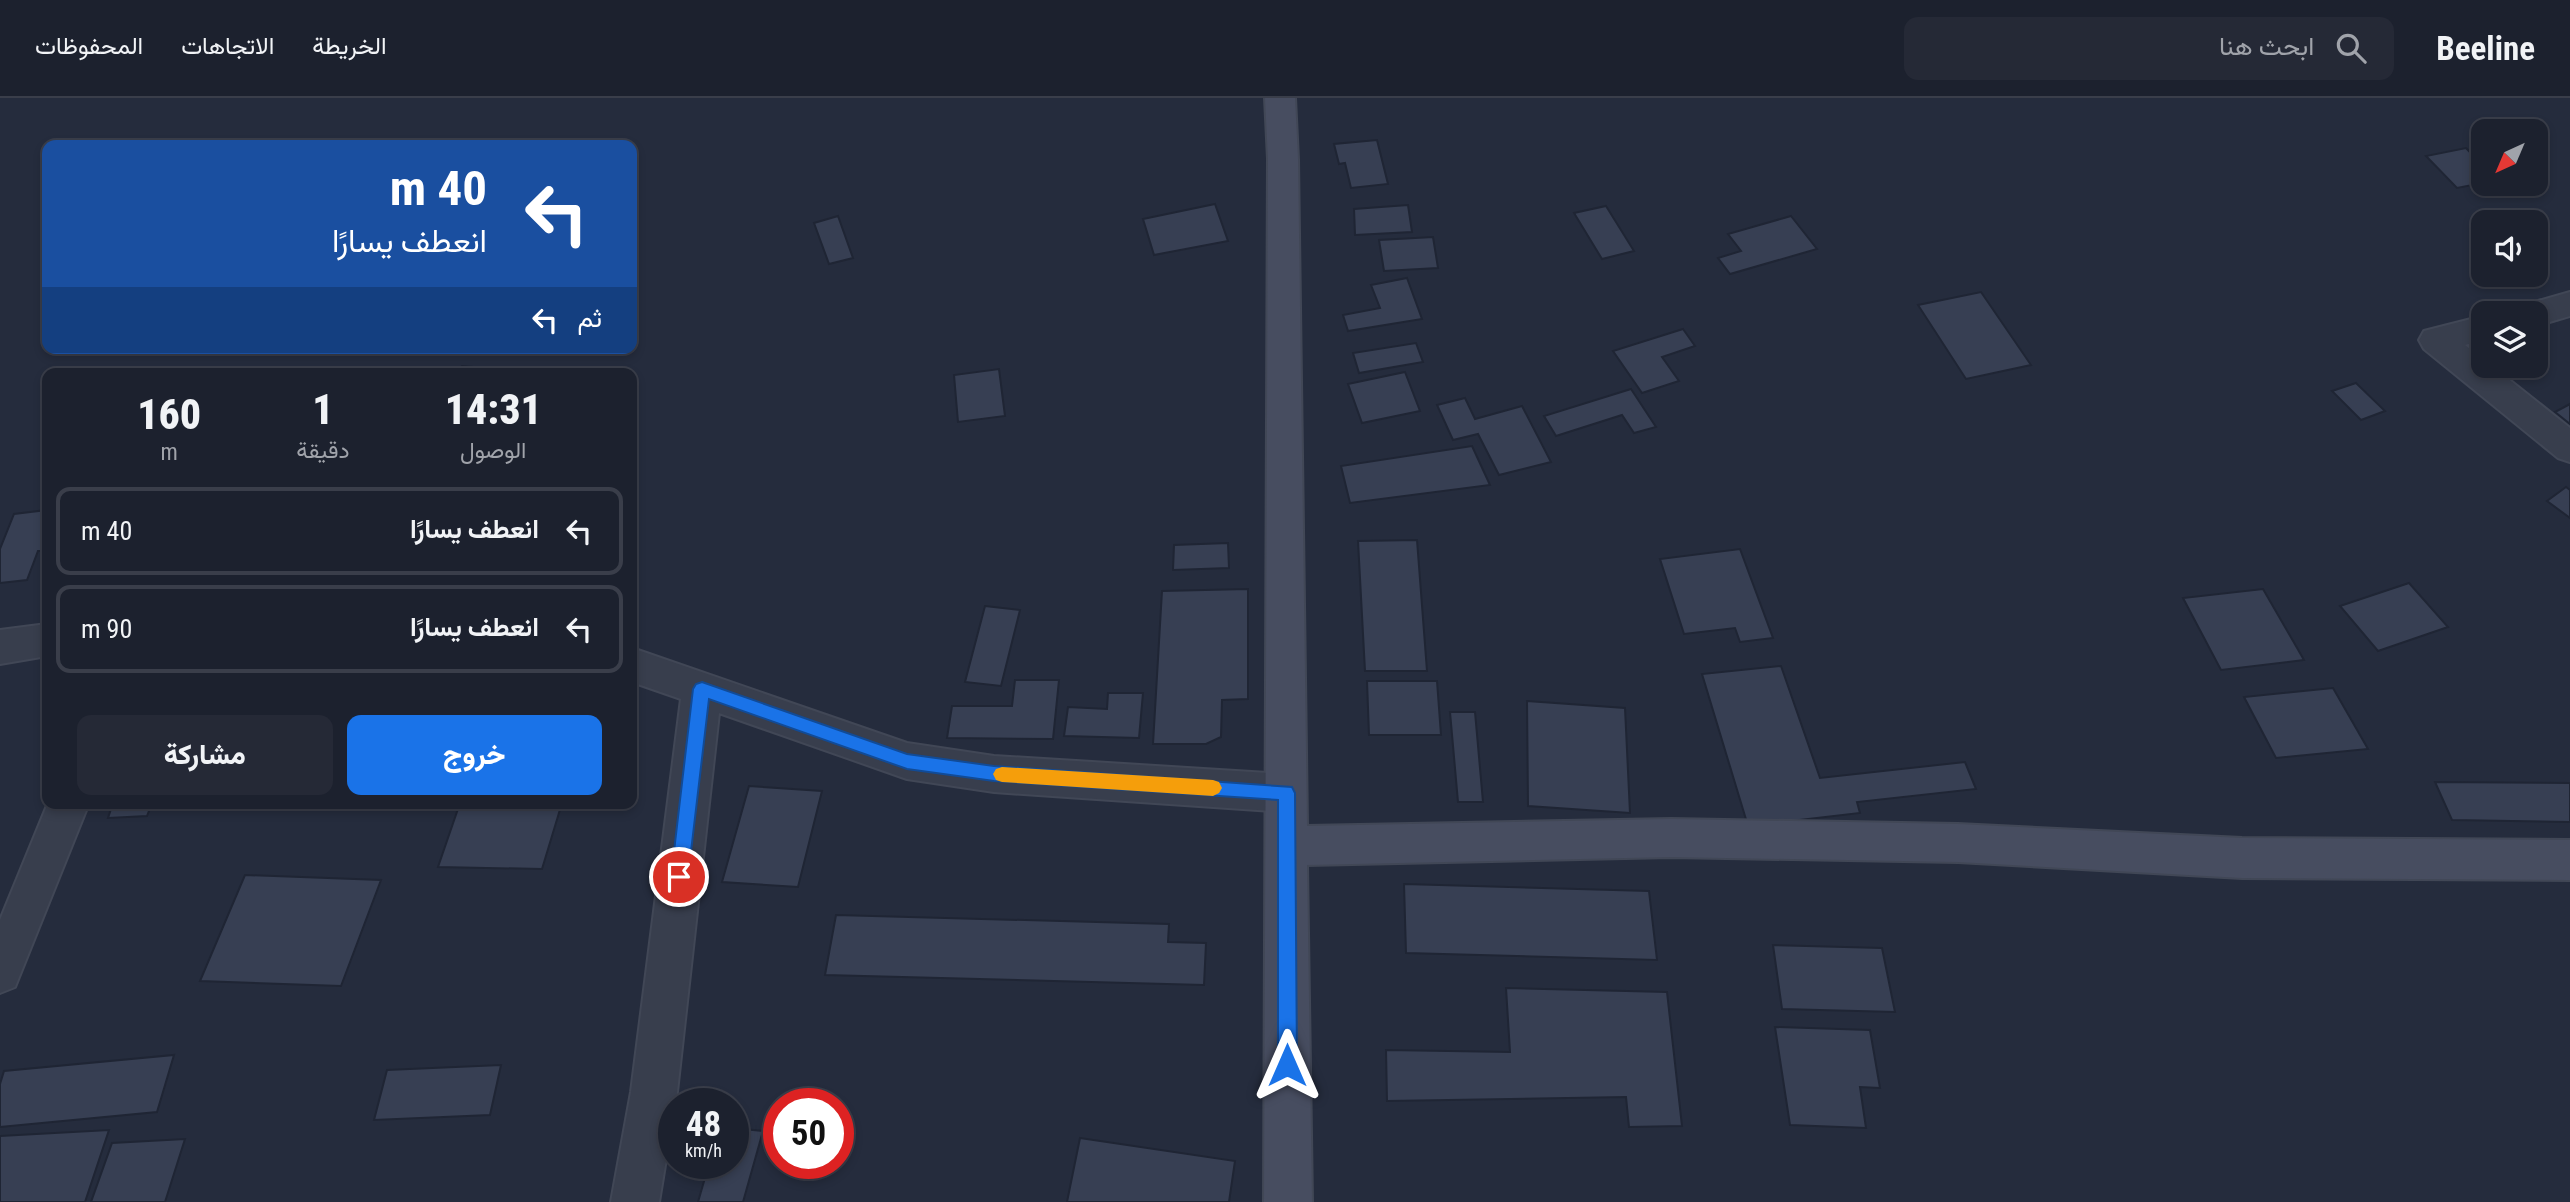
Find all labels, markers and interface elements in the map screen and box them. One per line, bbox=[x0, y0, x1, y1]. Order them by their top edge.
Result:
search box bbox=[1904, 17, 2394, 80]
icon: search bbox=[2332, 29, 2370, 67]
text: Beeline bbox=[2436, 29, 2535, 68]
text: ابحث هنا bbox=[2219, 31, 2314, 61]
text: المحفوظات bbox=[35, 32, 143, 60]
text: الاتجاهات bbox=[181, 32, 274, 60]
text: الخريطة bbox=[312, 32, 387, 60]
north arrow bbox=[2471, 119, 2548, 196]
map controls bbox=[2471, 119, 2548, 378]
text: 40 m bbox=[390, 160, 487, 217]
icon: left bbox=[511, 168, 602, 259]
button: sound bbox=[2471, 210, 2548, 287]
text: انعطف يسارًا bbox=[332, 222, 487, 260]
icon: left bbox=[526, 301, 564, 339]
button: layers bbox=[2471, 301, 2548, 378]
text: ثم bbox=[578, 303, 602, 333]
text: 1 bbox=[312, 385, 334, 434]
text: 14:31 bbox=[445, 385, 542, 434]
text: 160 bbox=[137, 390, 201, 439]
text: دقيقة bbox=[296, 437, 350, 464]
text: الوصول bbox=[460, 437, 526, 464]
text: m bbox=[161, 439, 178, 466]
icon: left bbox=[560, 512, 598, 550]
text: انعطف يسارًا bbox=[410, 514, 539, 544]
text: 40 m bbox=[81, 516, 132, 546]
icon: left bbox=[560, 610, 598, 648]
text: انعطف يسارًا bbox=[410, 612, 539, 642]
text: 90 m bbox=[81, 614, 132, 644]
button: مشاركة bbox=[77, 715, 333, 795]
button: خروج bbox=[347, 715, 602, 795]
pin bbox=[649, 847, 709, 907]
icon: arrive bbox=[660, 858, 698, 896]
position arrow bbox=[1250, 1028, 1324, 1102]
speed limit sign: 50 bbox=[763, 1088, 854, 1179]
text: 48 bbox=[686, 1104, 721, 1145]
text: km/h bbox=[685, 1140, 722, 1161]

